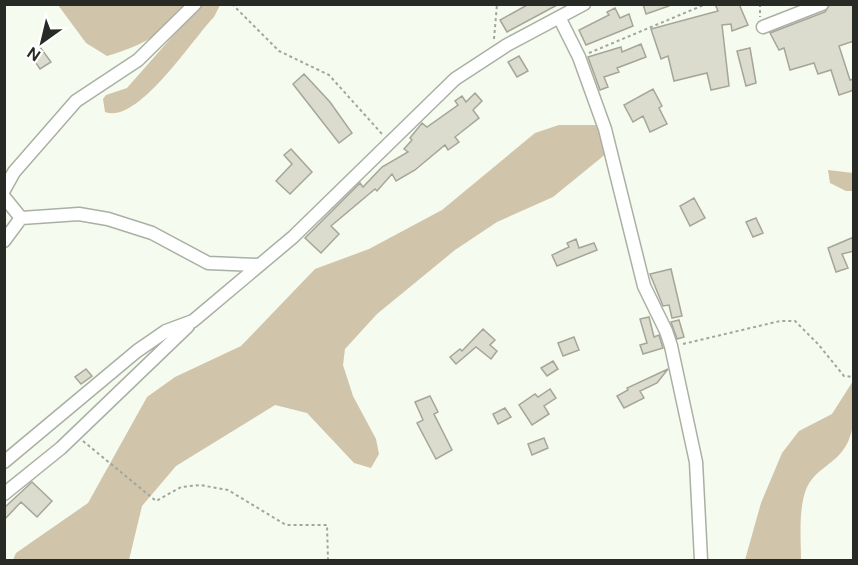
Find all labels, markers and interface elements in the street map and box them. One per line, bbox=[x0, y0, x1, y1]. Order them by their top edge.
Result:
north arrow bbox=[12, 12, 72, 72]
text: N bbox=[23, 42, 45, 66]

